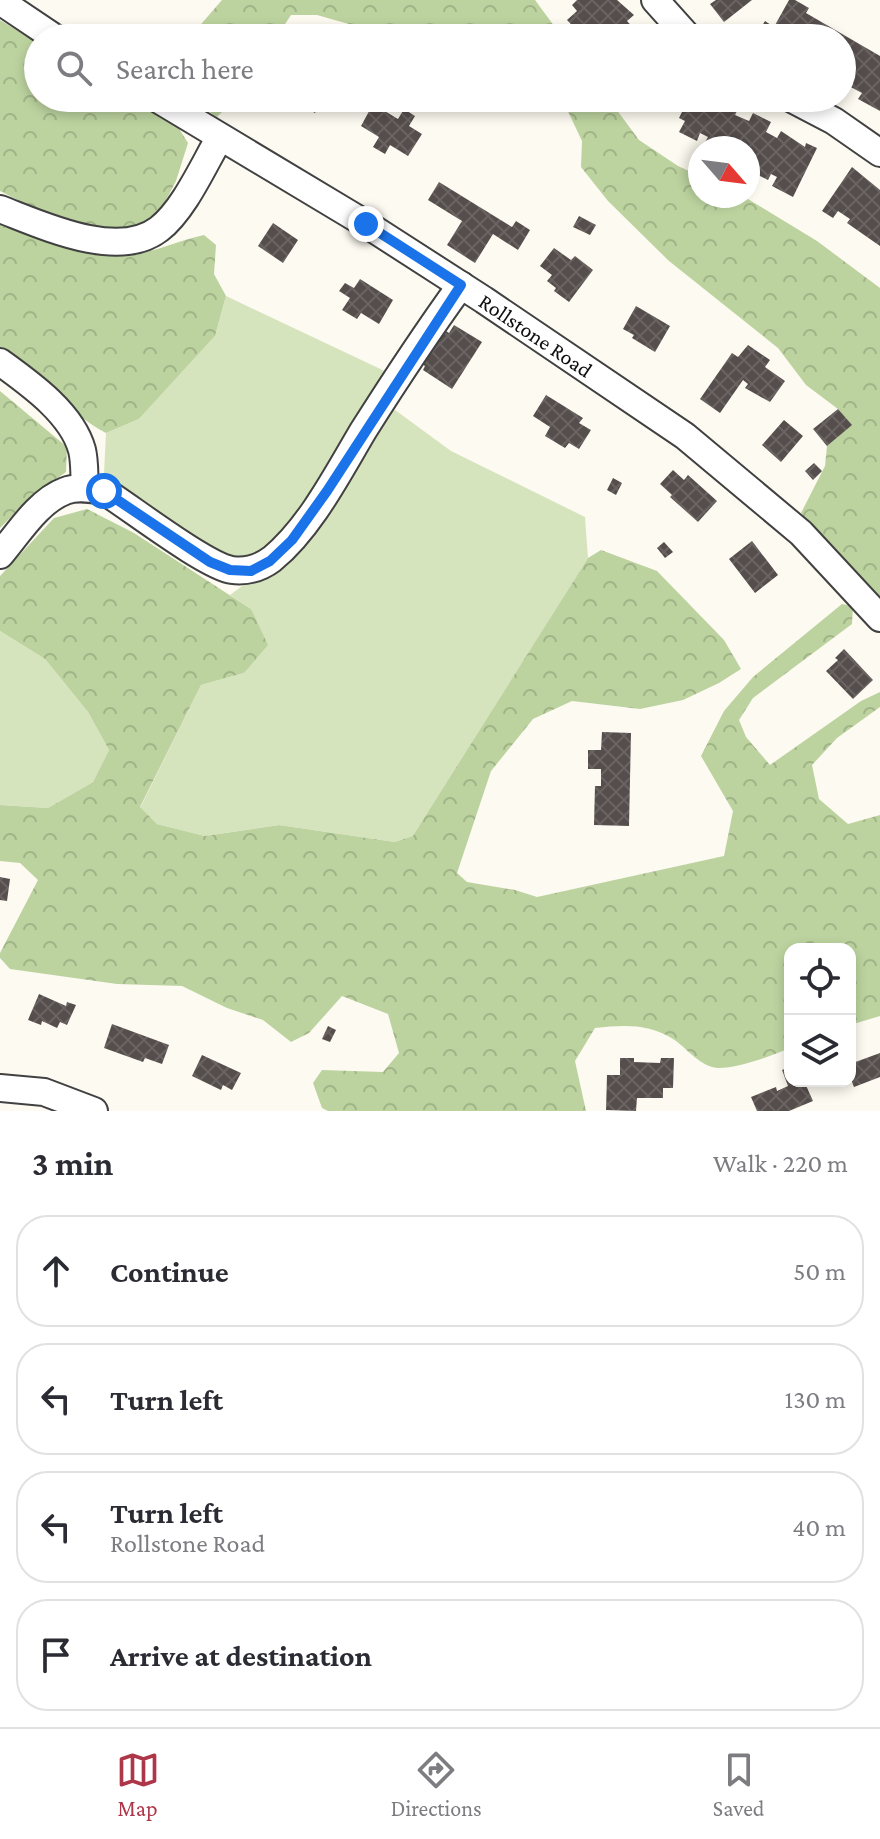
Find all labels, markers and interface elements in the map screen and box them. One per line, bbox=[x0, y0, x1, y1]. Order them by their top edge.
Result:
search box bbox=[24, 24, 856, 112]
icon: search bbox=[52, 46, 96, 90]
text: Search here bbox=[116, 52, 254, 85]
north arrow bbox=[688, 136, 760, 208]
route end bbox=[348, 206, 384, 242]
street label: Rollstone Road bbox=[475, 288, 598, 383]
route start bbox=[86, 473, 122, 509]
map controls bbox=[784, 943, 856, 1087]
button: locate bbox=[784, 943, 856, 1015]
button: layers bbox=[784, 1015, 856, 1087]
text: 3 min bbox=[32, 1145, 113, 1182]
text: Walk · 220 m bbox=[713, 1149, 848, 1178]
icon: ahead bbox=[34, 1249, 78, 1293]
text: Continue bbox=[110, 1255, 229, 1288]
text: 50 m bbox=[793, 1257, 846, 1286]
icon: left bbox=[34, 1377, 78, 1421]
text: Turn left bbox=[110, 1383, 223, 1416]
text: 130 m bbox=[785, 1385, 846, 1414]
text: Turn left bbox=[110, 1496, 223, 1529]
icon: left bbox=[34, 1505, 78, 1549]
text: 40 m bbox=[792, 1513, 846, 1542]
text: Rollstone Road bbox=[110, 1529, 265, 1558]
icon: arrive bbox=[34, 1633, 78, 1677]
text: Arrive at destination bbox=[110, 1639, 372, 1672]
tab: Map bbox=[116, 1748, 160, 1821]
tab: Directions bbox=[391, 1748, 482, 1821]
tab: Saved bbox=[713, 1748, 764, 1821]

